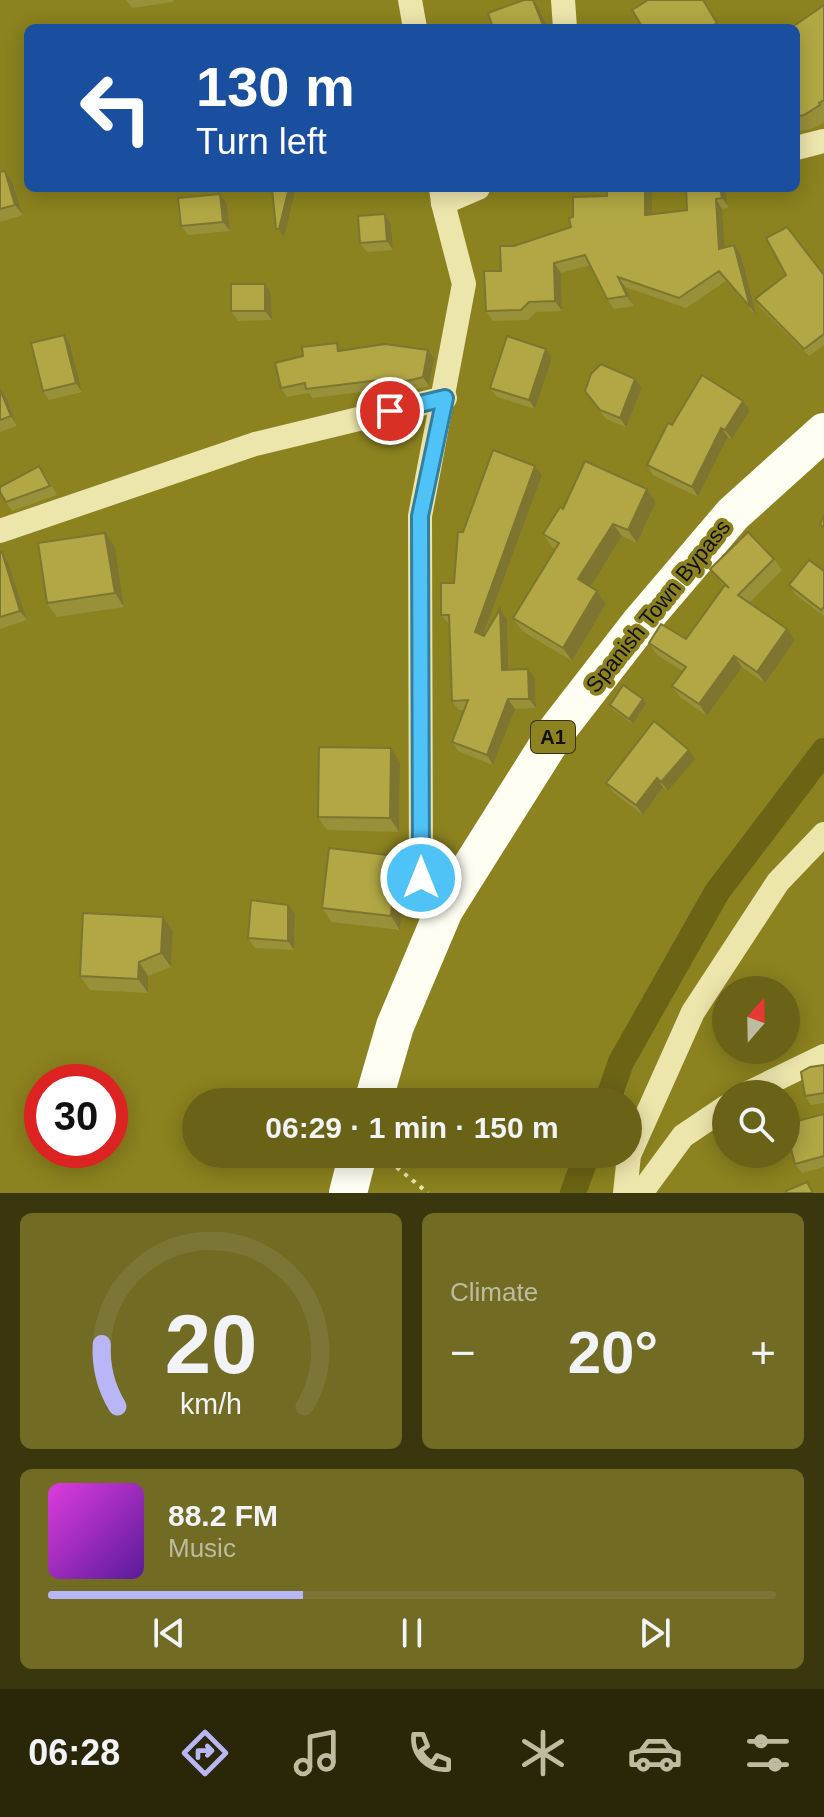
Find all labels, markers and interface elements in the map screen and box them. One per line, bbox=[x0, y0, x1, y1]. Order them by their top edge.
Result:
text: 130 m bbox=[196, 55, 355, 118]
icon: left bbox=[64, 56, 168, 160]
text: Turn left bbox=[196, 121, 327, 162]
pin bbox=[356, 377, 424, 445]
icon: arrive bbox=[368, 389, 412, 433]
street label: Spanish Town Bypass bbox=[581, 515, 735, 697]
road number: A1 bbox=[531, 721, 575, 753]
position arrow bbox=[379, 836, 463, 920]
north arrow bbox=[712, 976, 800, 1064]
map controls bbox=[712, 976, 800, 1168]
speed limit sign: 30 bbox=[24, 1064, 128, 1168]
button: search bbox=[712, 1080, 800, 1168]
text: 06:29 · 1 min · 150 m bbox=[265, 1111, 559, 1144]
text: Climate bbox=[450, 1277, 538, 1307]
text: 20 bbox=[165, 1298, 257, 1391]
text: 20° bbox=[568, 1319, 658, 1386]
text: − bbox=[450, 1328, 476, 1377]
text: + bbox=[750, 1328, 776, 1377]
text: km/h bbox=[180, 1388, 242, 1420]
text: 88.2 FM bbox=[168, 1499, 278, 1532]
text: Music bbox=[168, 1533, 236, 1563]
icon: previous bbox=[147, 1611, 191, 1655]
icon: pause bbox=[390, 1611, 434, 1655]
icon: next bbox=[633, 1611, 677, 1655]
icon: directions bbox=[177, 1725, 233, 1781]
icon: music bbox=[289, 1725, 345, 1781]
icon: phone bbox=[402, 1725, 458, 1781]
icon: climate bbox=[515, 1725, 571, 1781]
icon: car bbox=[627, 1725, 683, 1781]
icon: filters bbox=[740, 1725, 796, 1781]
text: 06:28 bbox=[28, 1732, 120, 1773]

